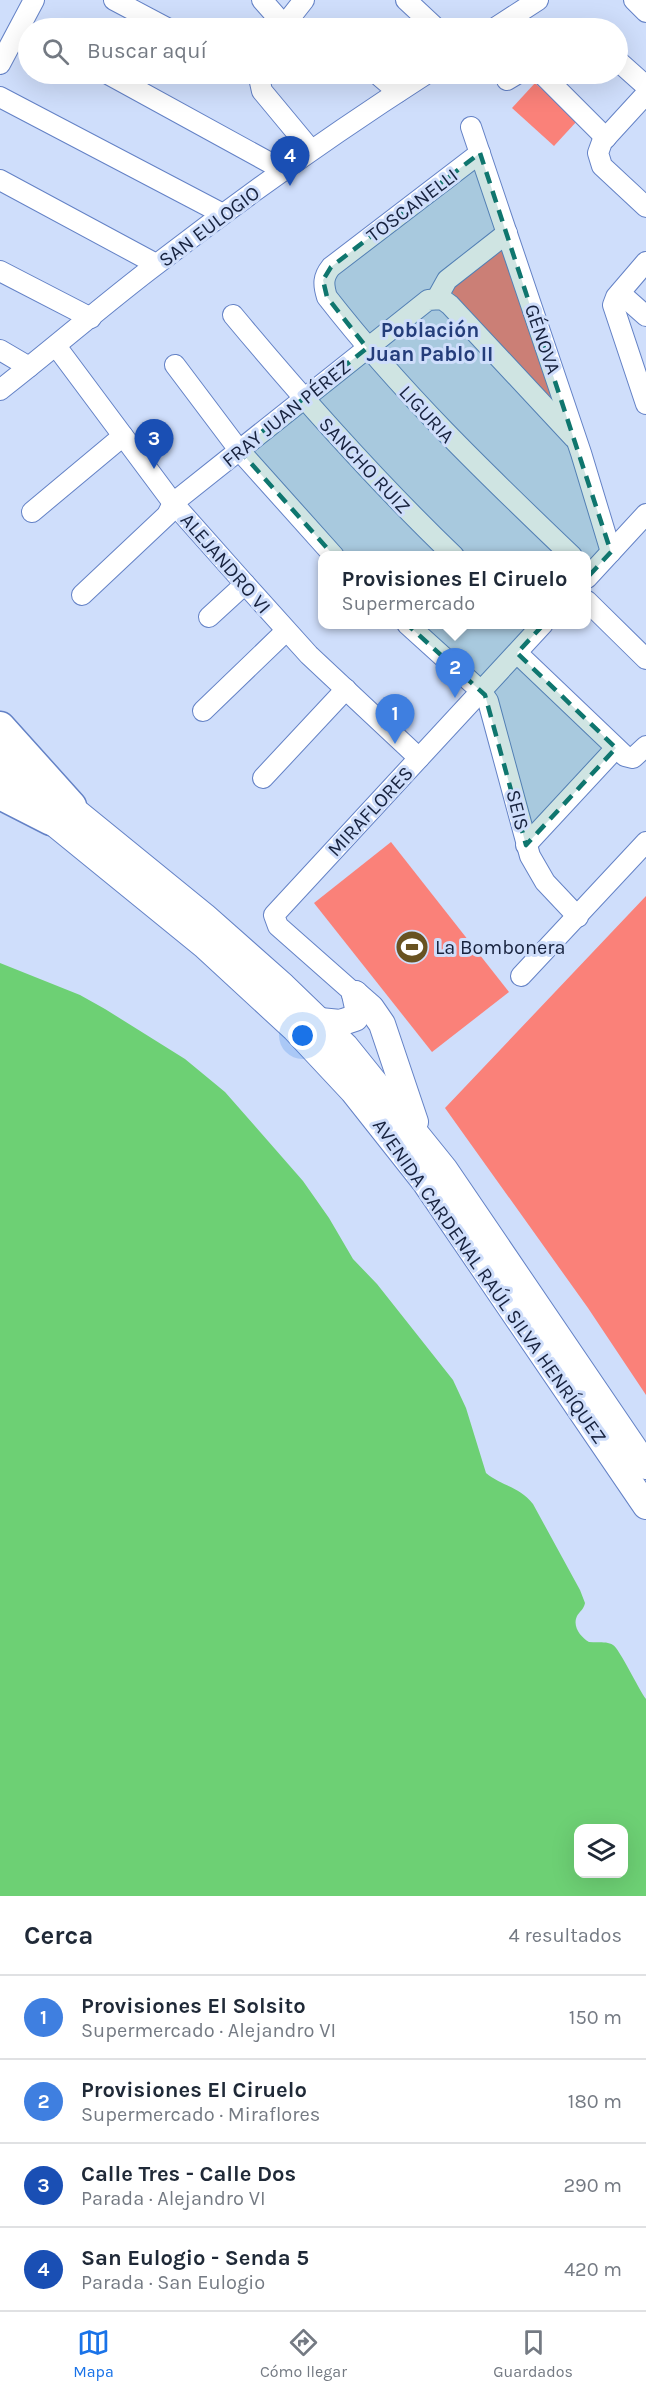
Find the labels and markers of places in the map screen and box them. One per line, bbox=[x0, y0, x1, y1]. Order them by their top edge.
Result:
pin: 4 bbox=[270, 136, 310, 186]
pin: 3 bbox=[134, 420, 174, 469]
pin: 2 bbox=[436, 648, 474, 698]
pin: 1 bbox=[376, 694, 414, 744]
sports icon: La Bombonera bbox=[394, 929, 430, 965]
place label: La Bombonera bbox=[435, 936, 566, 959]

